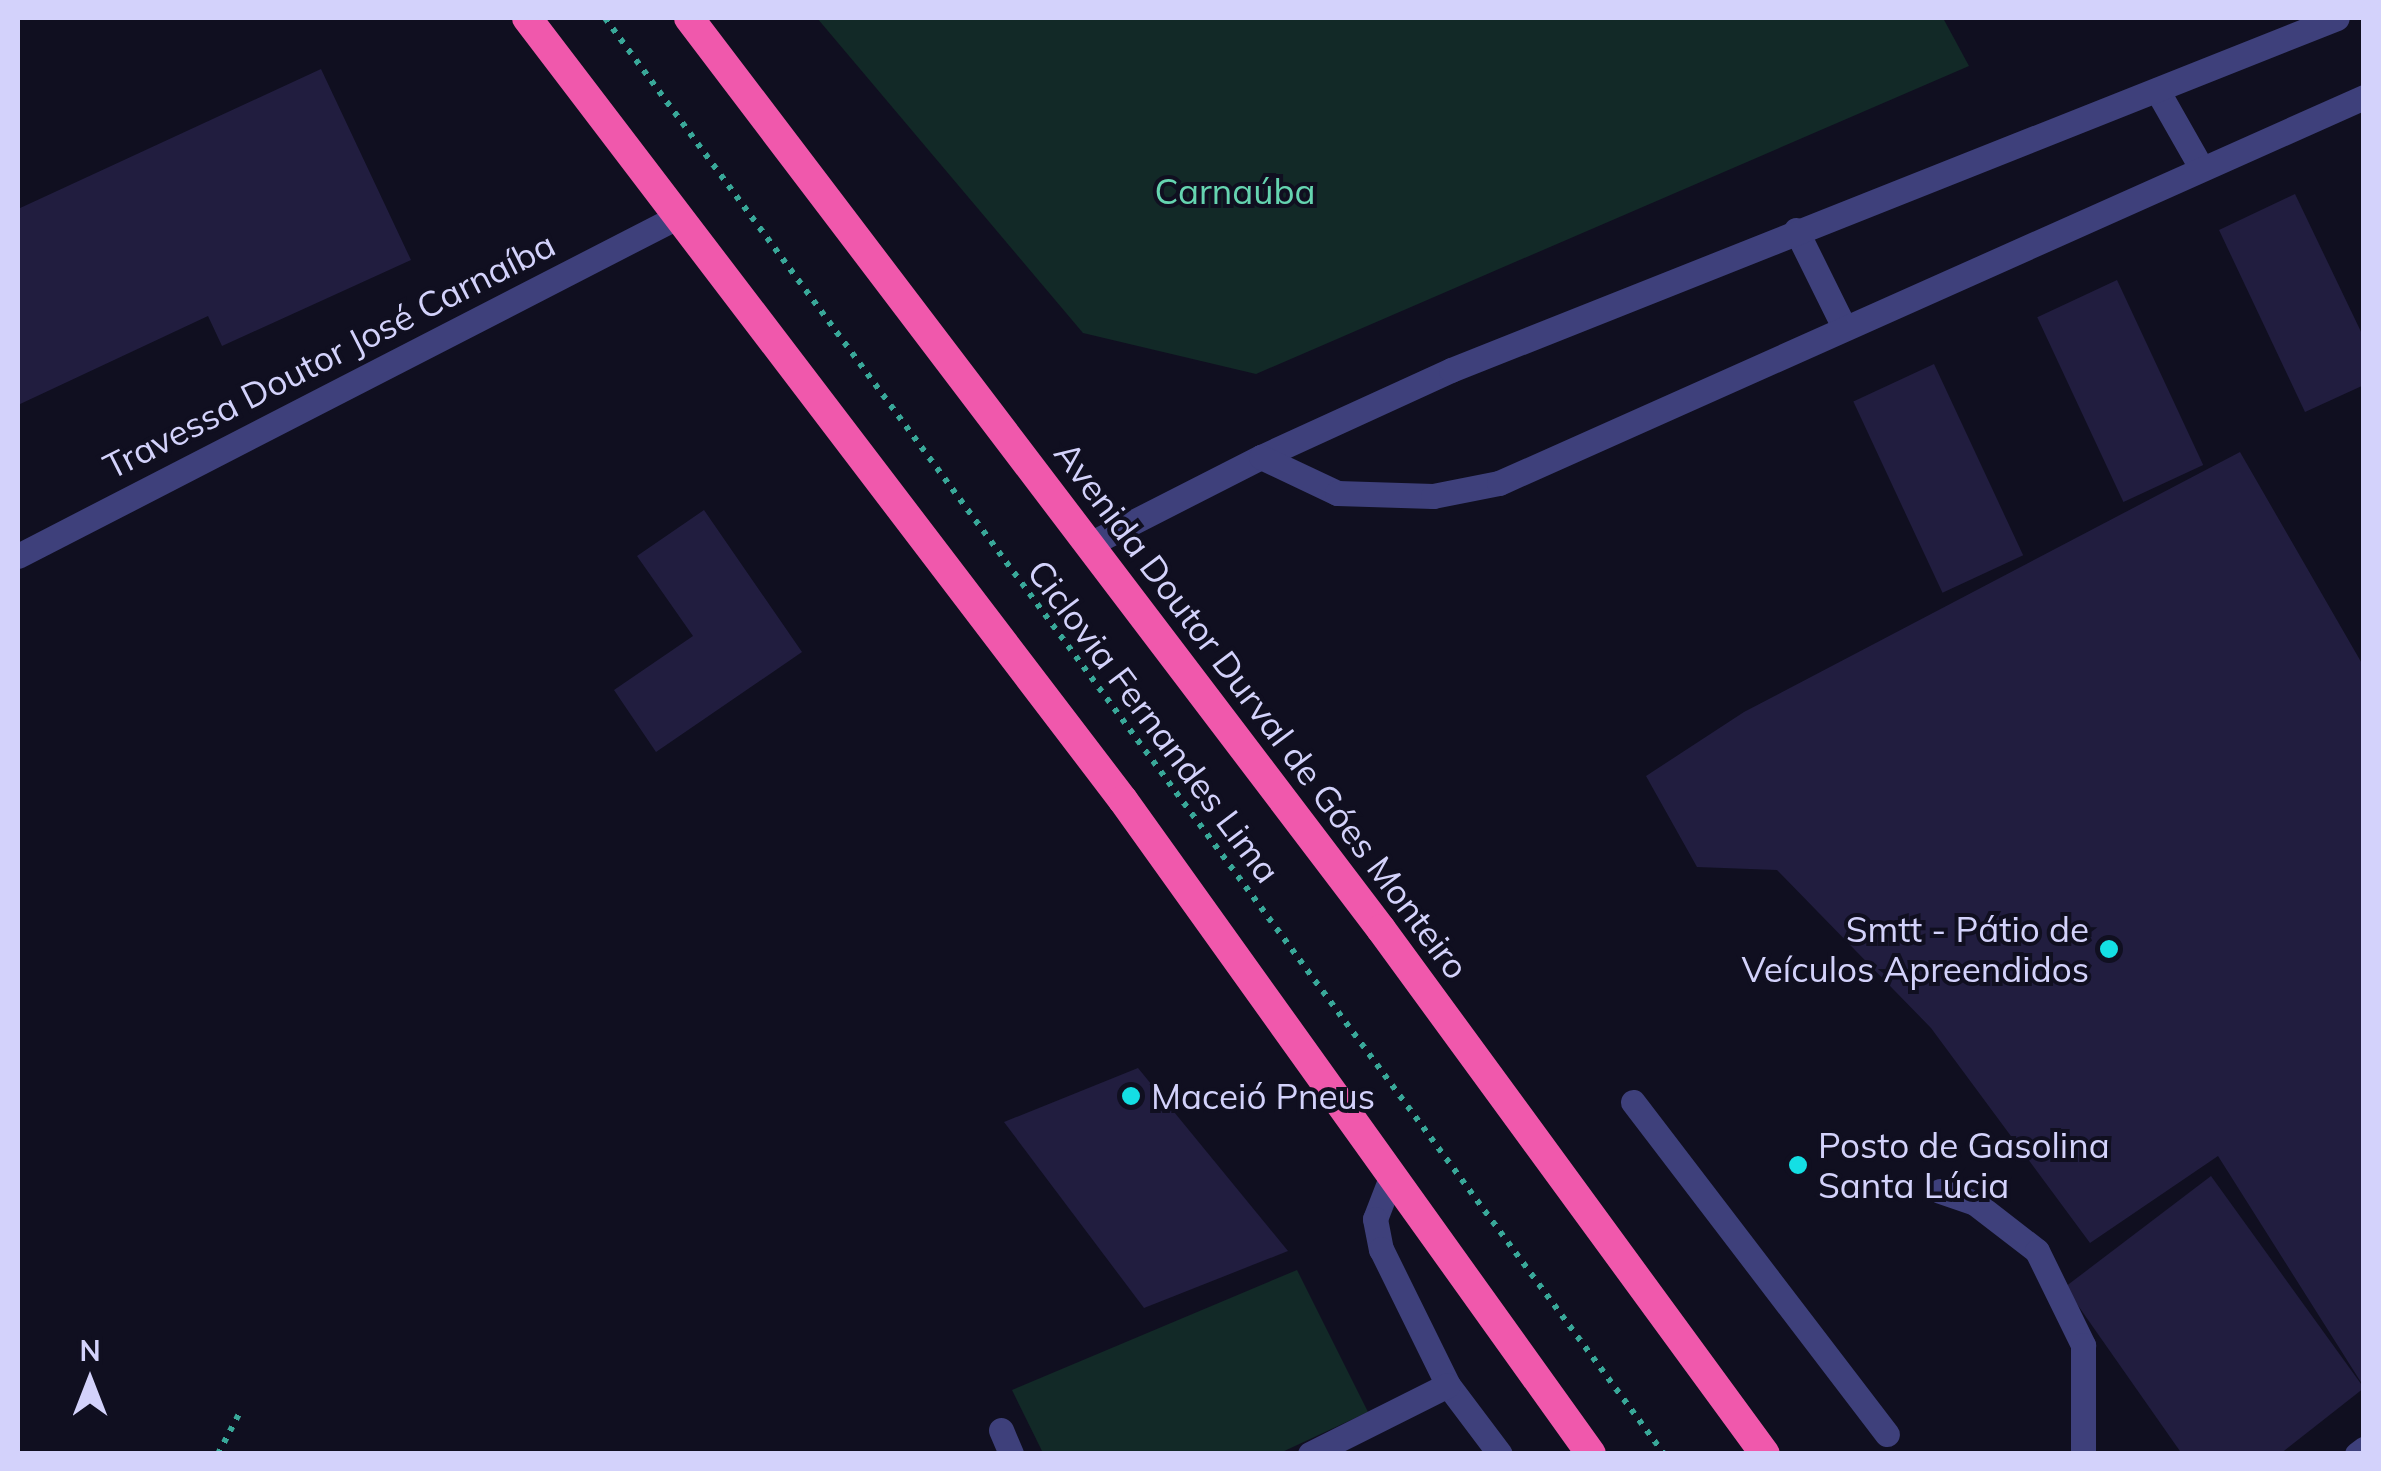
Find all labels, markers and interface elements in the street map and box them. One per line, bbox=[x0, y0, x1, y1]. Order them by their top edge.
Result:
park label: Carnaúba bbox=[1155, 170, 1315, 212]
street label: Travessa Doutor José Carnaíba bbox=[96, 223, 562, 487]
street label: Avenida Doutor Durval de Góes Monteiro bbox=[1046, 433, 1478, 987]
street label: Ciclovia Fernandes Lima bbox=[1019, 551, 1289, 891]
place label: Smtt - Pátio de Veículos Apreendidos bbox=[1741, 908, 2089, 990]
marker: Smtt - Pátio de Veículos Apreendidos bbox=[2098, 938, 2120, 960]
place label: Maceió Pneus bbox=[1151, 1075, 1375, 1117]
marker: Maceió Pneus bbox=[1120, 1085, 1142, 1107]
place label: Posto de Gasolina Santa Lúcia bbox=[1818, 1124, 2110, 1206]
marker: Posto de Gasolina Santa Lúcia bbox=[1787, 1154, 1809, 1176]
north arrow bbox=[40, 1331, 140, 1431]
text: N bbox=[79, 1333, 101, 1368]

